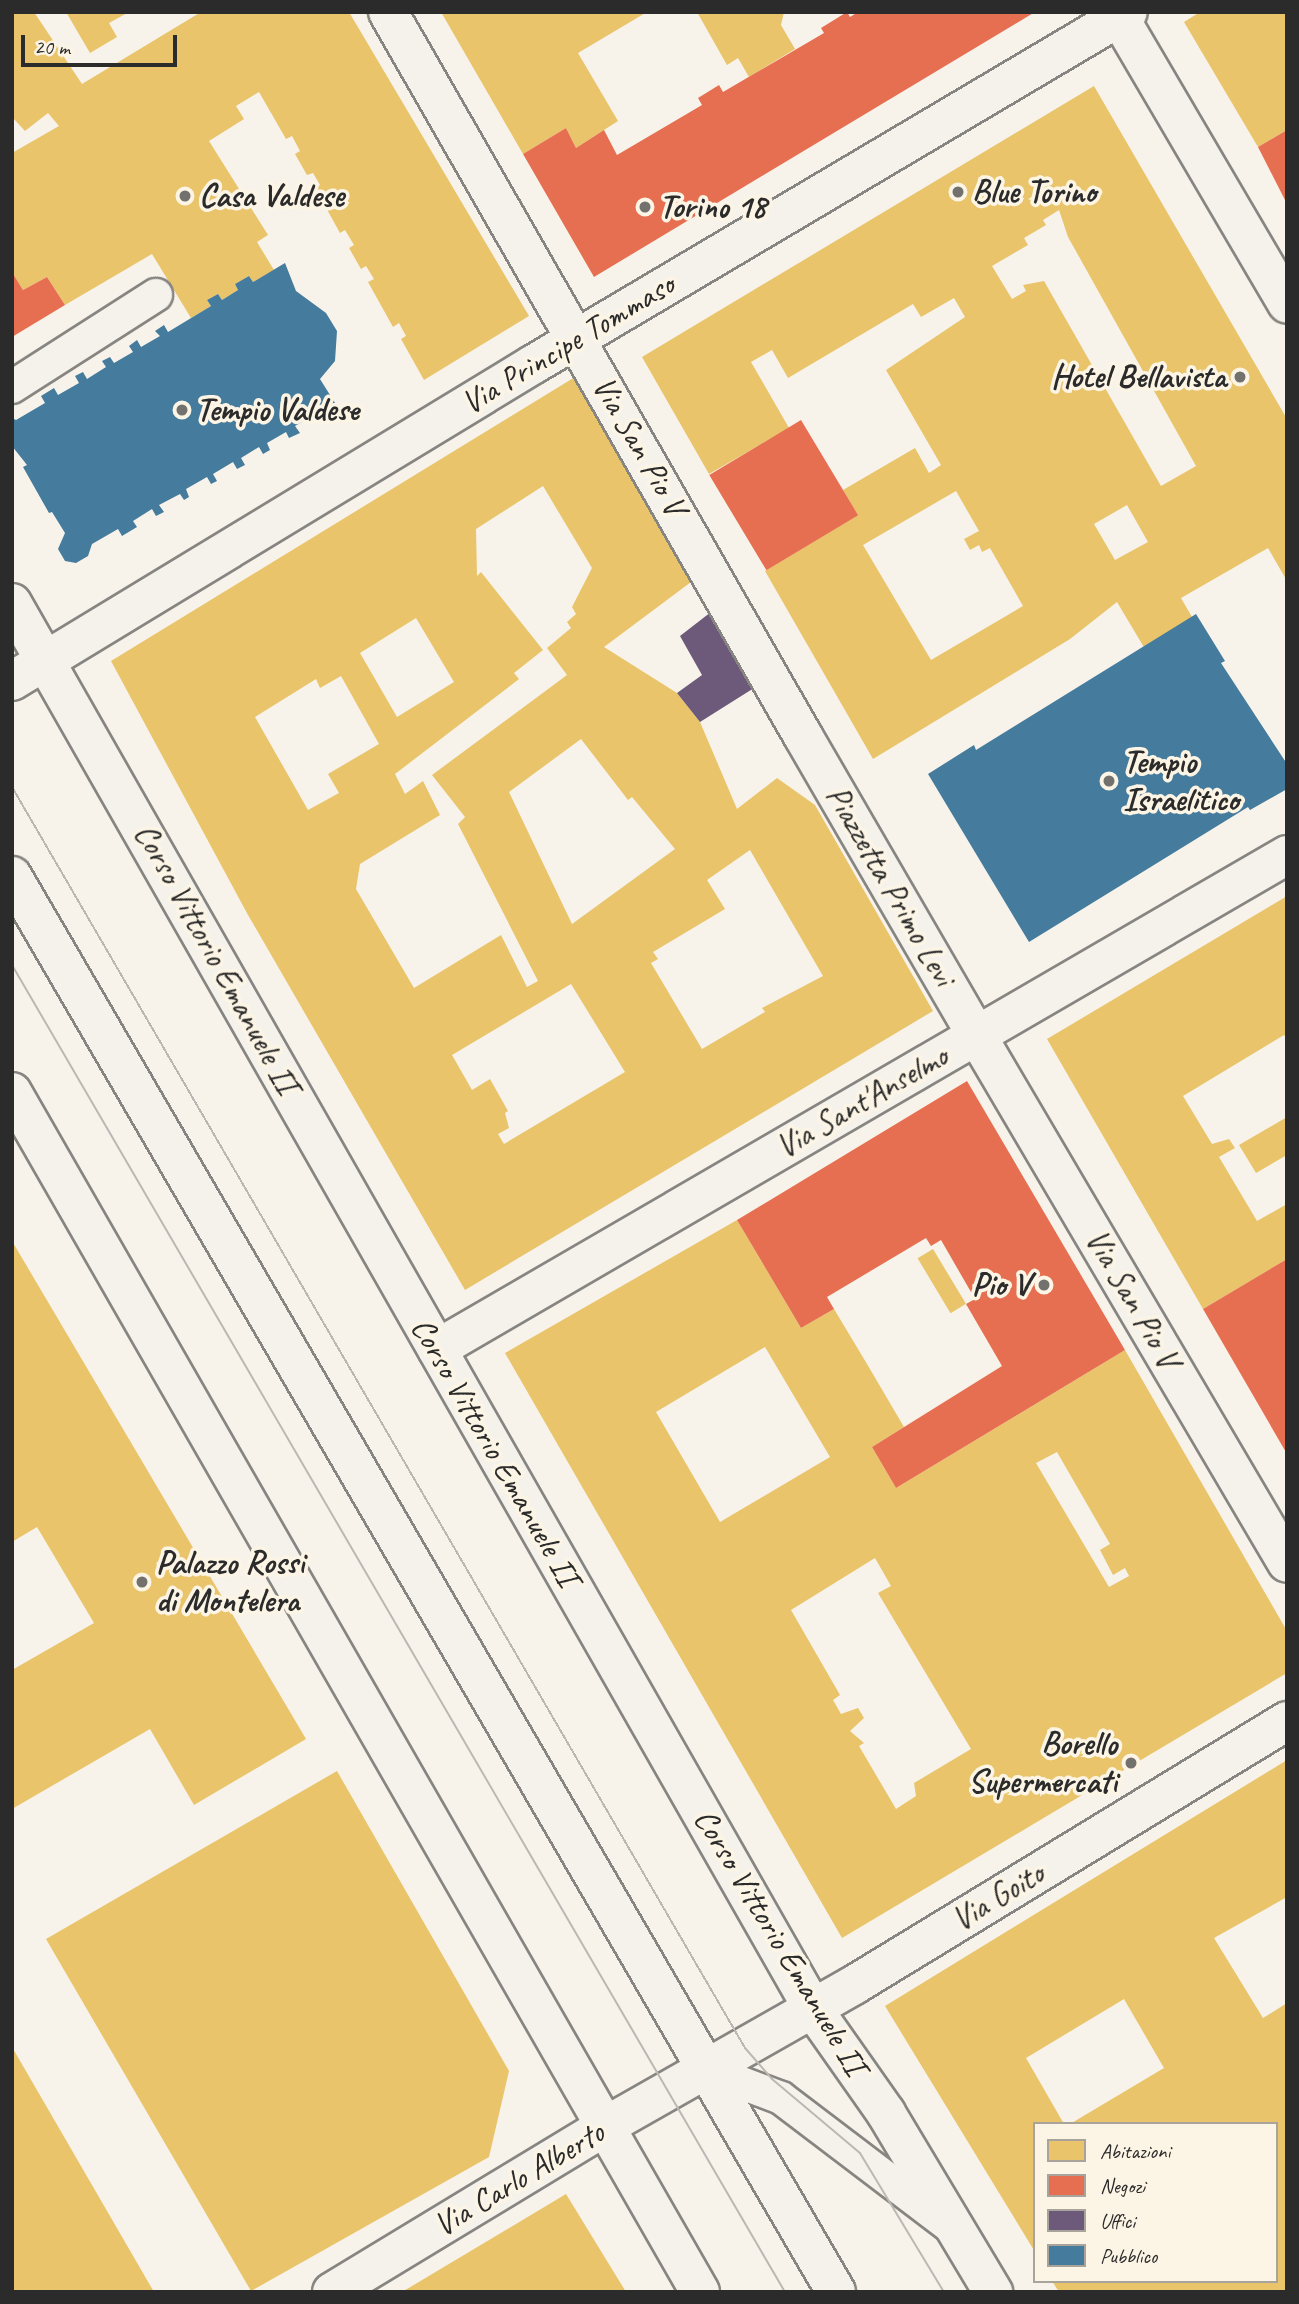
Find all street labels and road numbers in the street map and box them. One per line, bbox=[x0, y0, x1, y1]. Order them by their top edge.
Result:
street label: Via Principe Tommaso bbox=[455, 265, 681, 423]
street label: Via San Pio V bbox=[583, 369, 695, 523]
street label: Piazzetta Primo Levi bbox=[816, 778, 964, 994]
street label: Corso Vittorio Emanuele II bbox=[125, 817, 307, 1101]
street label: Via Sant'Anselmo bbox=[769, 1037, 955, 1167]
street label: Via San Pio V bbox=[1076, 1222, 1188, 1376]
street label: Corso Vittorio Emanuele II bbox=[402, 1311, 588, 1593]
street label: Corso Vittorio Emanuele II bbox=[685, 1802, 875, 2082]
street label: Via Goito bbox=[945, 1854, 1051, 1940]
street label: Via Carlo Alberto bbox=[426, 2113, 612, 2245]

